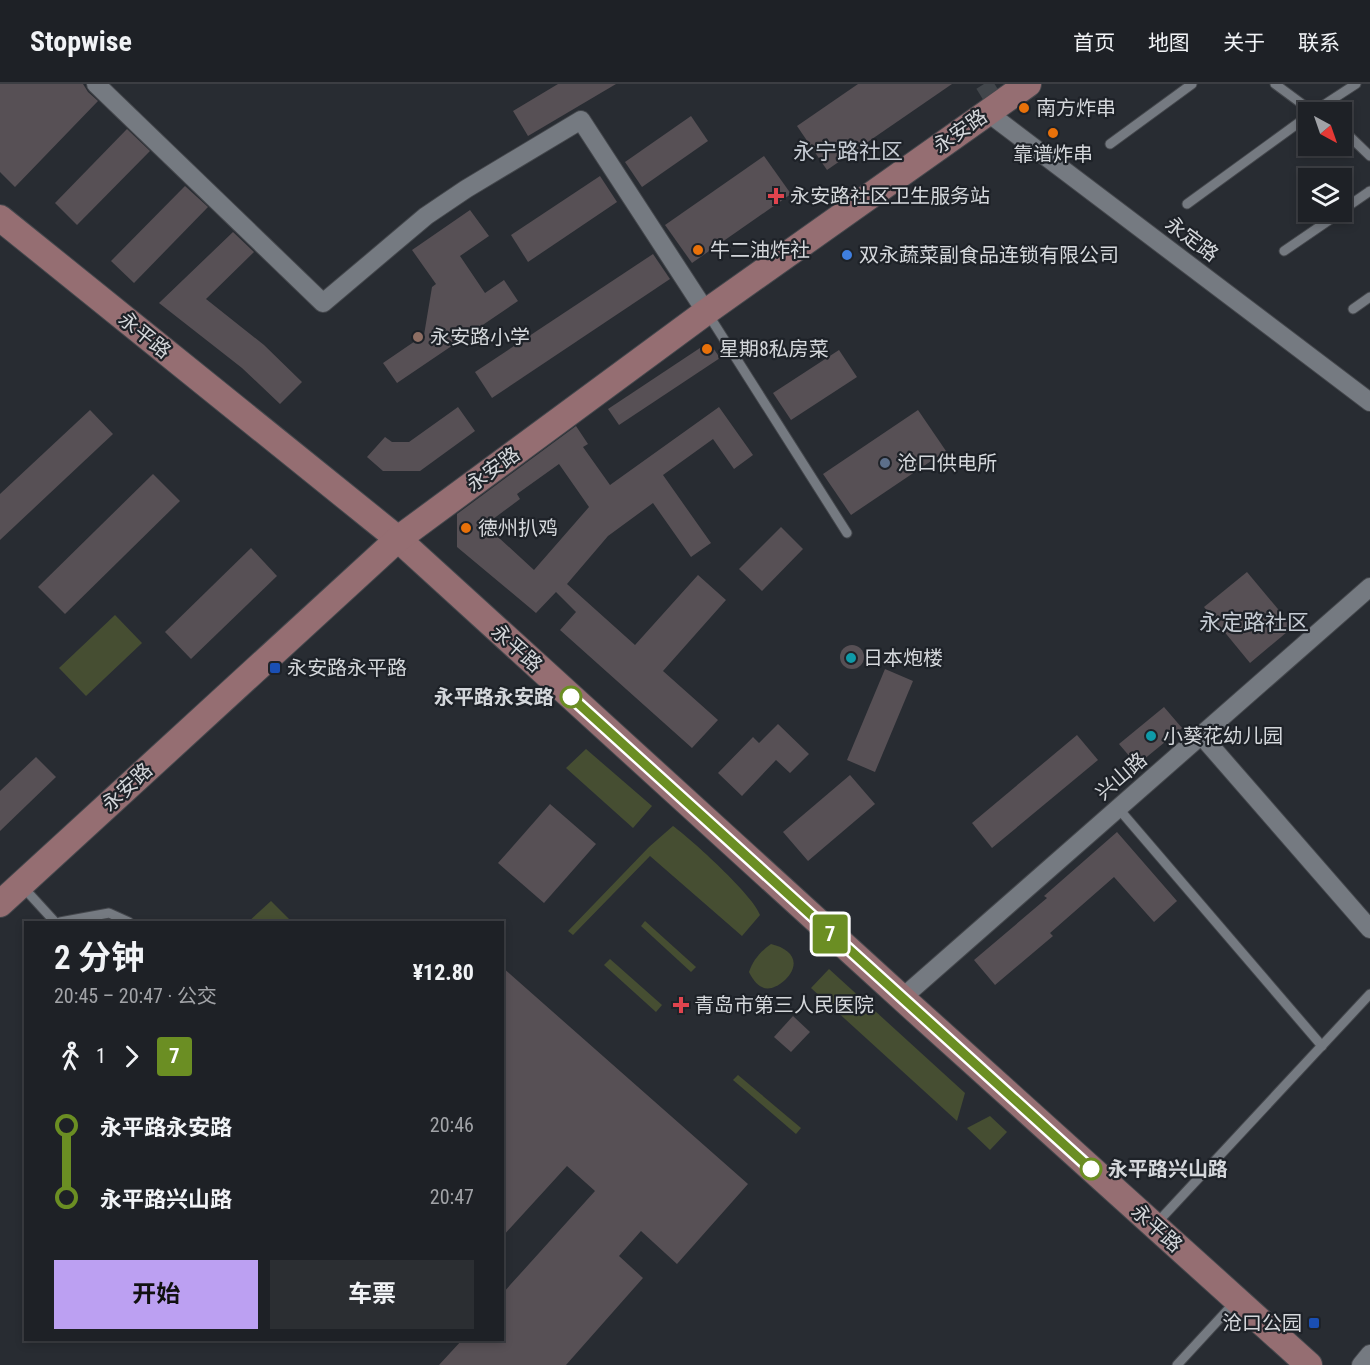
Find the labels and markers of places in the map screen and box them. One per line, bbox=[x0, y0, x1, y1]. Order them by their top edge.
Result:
place label: 南方炸串 bbox=[1036, 96, 1116, 120]
marker: 南方炸串 bbox=[1017, 101, 1031, 115]
marker: 靠谱炸串 bbox=[1046, 126, 1060, 140]
place label: 靠谱炸串 bbox=[1013, 142, 1093, 166]
place label: 永安路社区卫生服务站 bbox=[790, 184, 990, 208]
marker: 永安路社区卫生服务站 bbox=[767, 187, 785, 205]
place label: 牛二油炸社 bbox=[710, 238, 810, 262]
marker: 牛二油炸社 bbox=[691, 243, 705, 257]
place label: 双永蔬菜副食品连锁有限公司 bbox=[859, 243, 1119, 267]
marker: 双永蔬菜副食品连锁有限公司 bbox=[840, 248, 854, 262]
place label: 永安路小学 bbox=[430, 325, 530, 349]
marker: 永安路小学 bbox=[411, 330, 425, 344]
place label: 星期8私房菜 bbox=[719, 337, 829, 361]
marker: 星期8私房菜 bbox=[700, 342, 714, 356]
place label: 沧口供电所 bbox=[897, 451, 997, 475]
marker: 沧口供电所 bbox=[878, 456, 892, 470]
place label: 徳州扒鸡 bbox=[478, 516, 558, 540]
marker: 徳州扒鸡 bbox=[459, 521, 473, 535]
place label: 日本炮楼 bbox=[863, 646, 943, 670]
marker: 日本炮楼 bbox=[844, 651, 858, 665]
place label: 永安路永平路 bbox=[287, 656, 407, 680]
marker: 永安路永平路 bbox=[268, 661, 282, 675]
place label: 永平路永安路 bbox=[434, 685, 554, 709]
marker: 永平路永安路 bbox=[560, 686, 582, 708]
place label: 小葵花幼儿园 bbox=[1163, 724, 1283, 748]
marker: 小葵花幼儿园 bbox=[1144, 729, 1158, 743]
place label: 青岛市第三人民医院 bbox=[694, 993, 874, 1017]
marker: 青岛市第三人民医院 bbox=[672, 996, 690, 1014]
place label: 永平路兴山路 bbox=[1108, 1157, 1228, 1181]
marker: 永平路兴山路 bbox=[1080, 1158, 1102, 1180]
place label: 沧口公园 bbox=[1222, 1311, 1302, 1335]
marker: 沧口公园 bbox=[1307, 1316, 1321, 1330]

